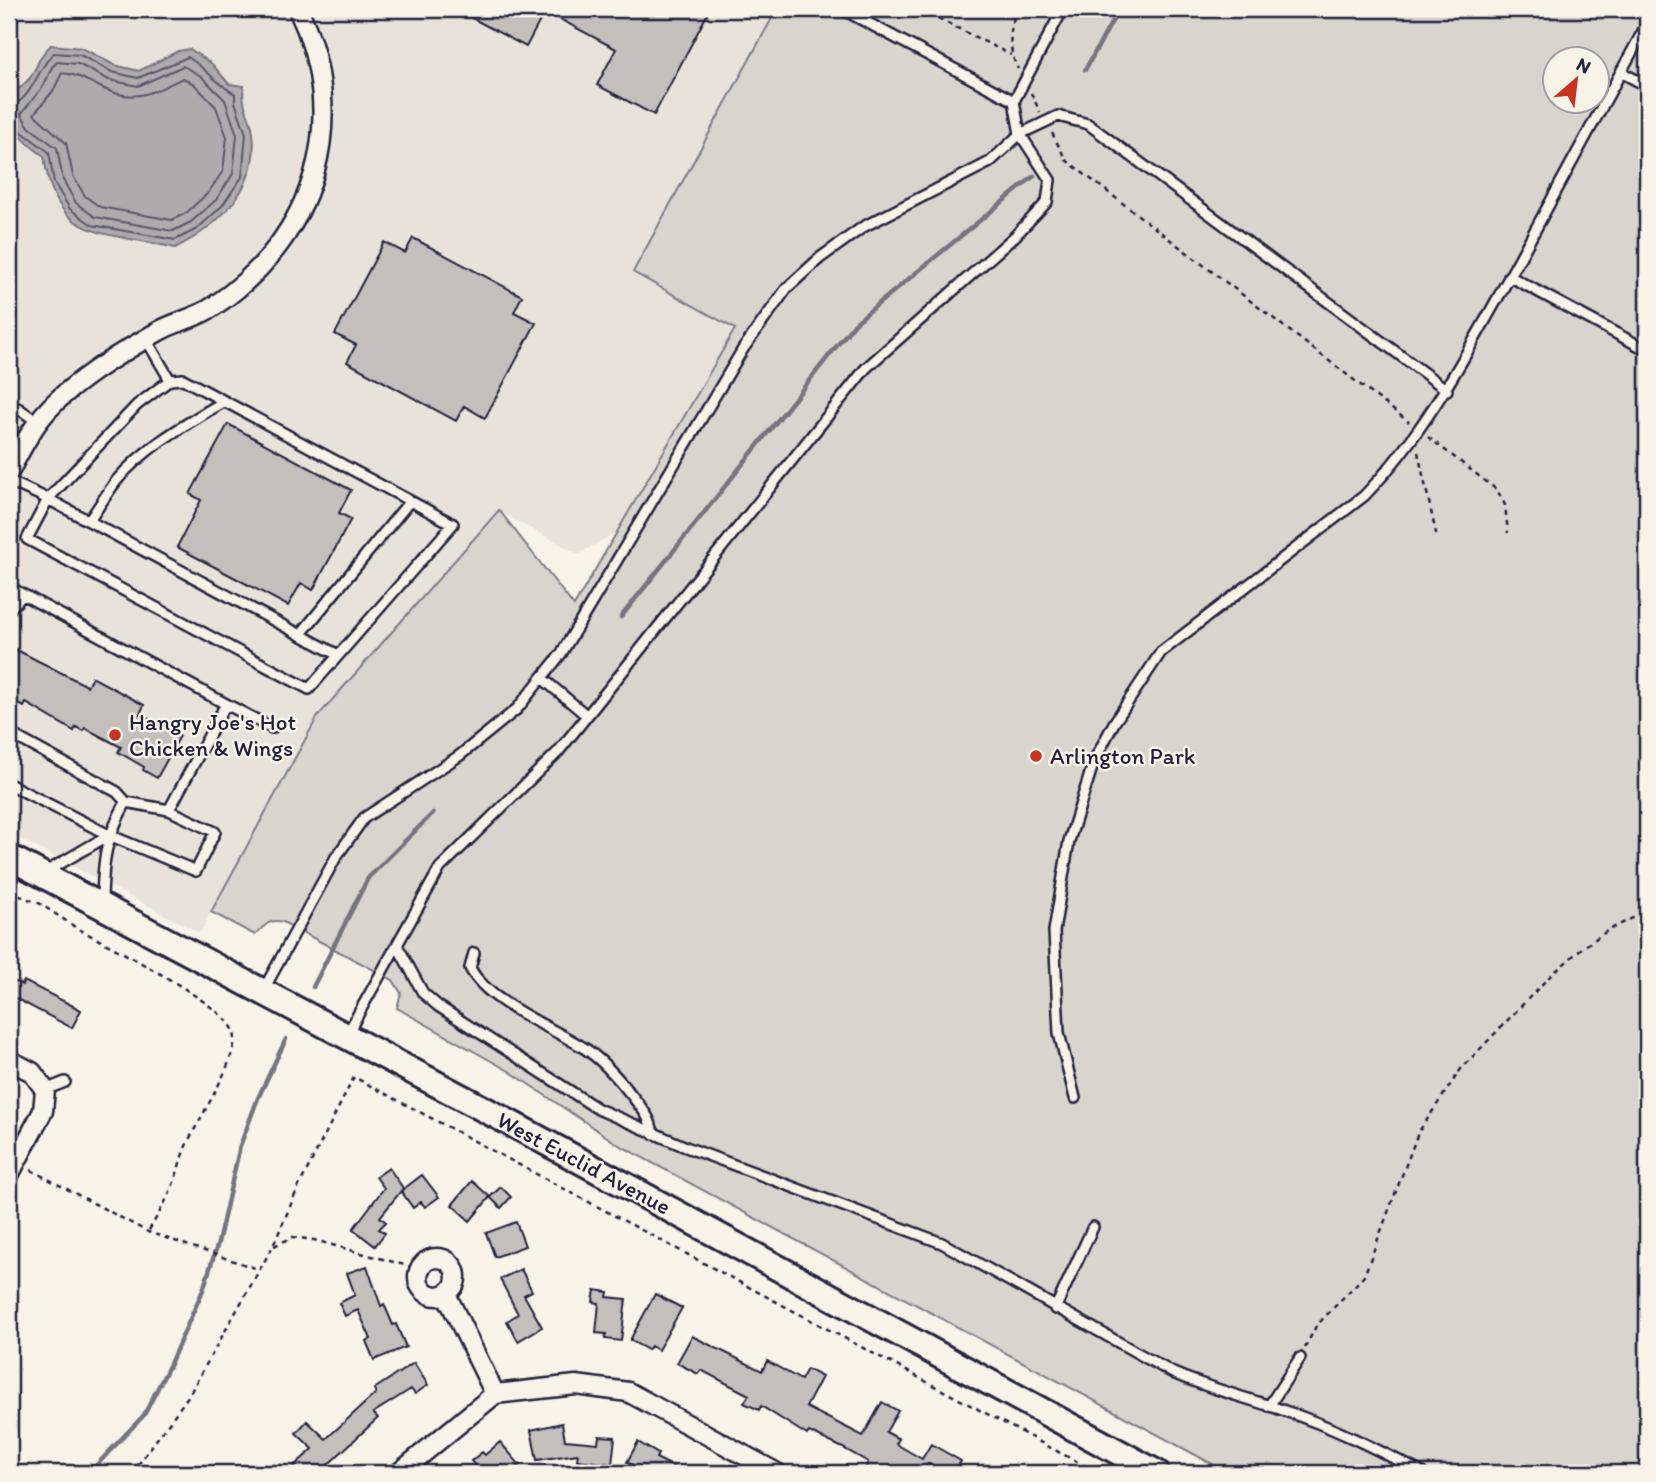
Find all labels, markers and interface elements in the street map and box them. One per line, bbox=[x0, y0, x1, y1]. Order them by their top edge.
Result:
north arrow bbox=[1540, 46, 1610, 116]
text: N bbox=[1573, 52, 1595, 79]
place label: Hangry Joe's Hot Chicken & Wings bbox=[129, 708, 296, 762]
marker: Hangry Joe's Hot Chicken & Wings bbox=[107, 727, 123, 743]
place label: Arlington Park bbox=[1050, 742, 1196, 770]
marker: Arlington Park bbox=[1028, 748, 1044, 764]
street label: West Euclid Avenue bbox=[492, 1105, 676, 1221]

